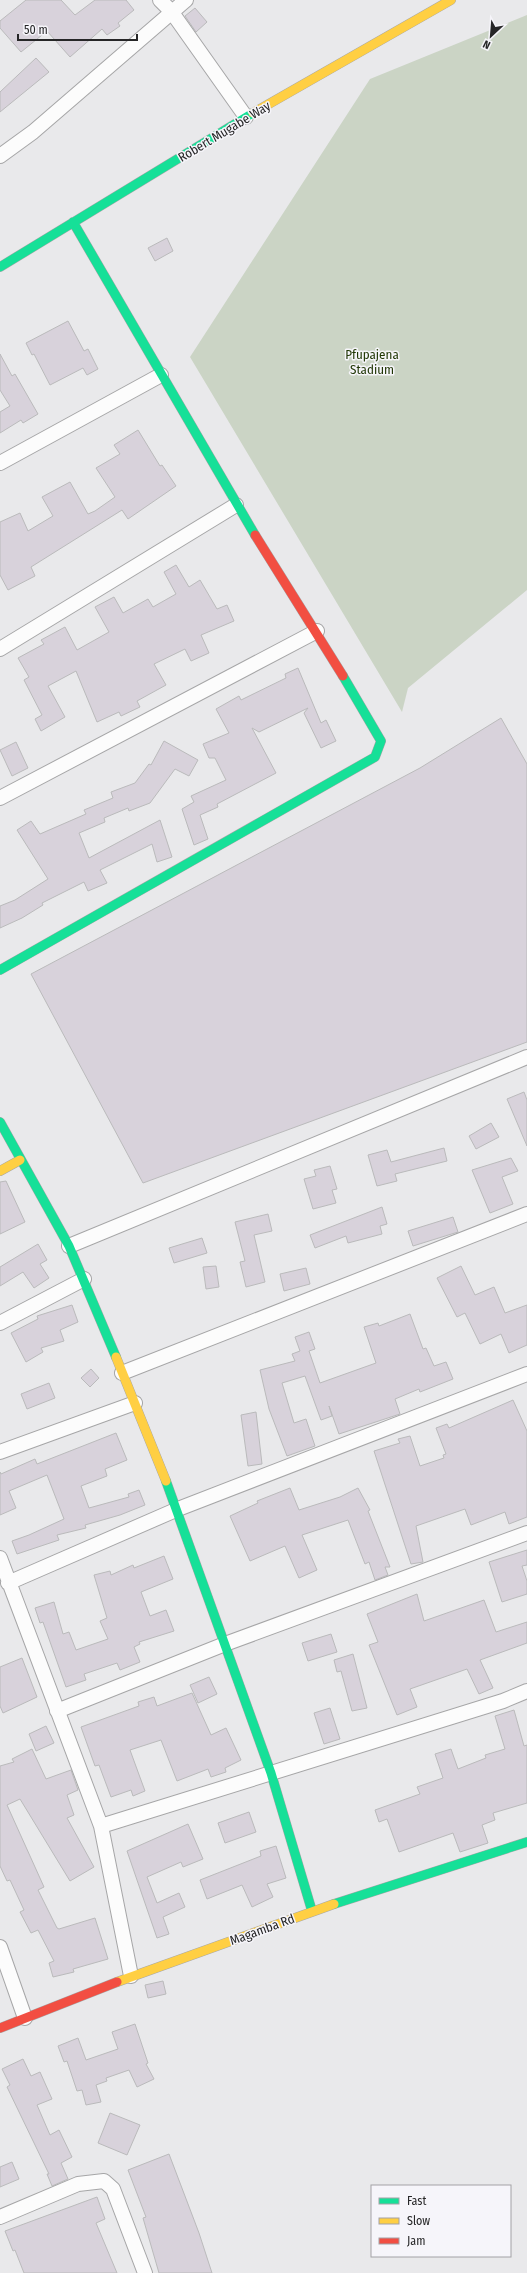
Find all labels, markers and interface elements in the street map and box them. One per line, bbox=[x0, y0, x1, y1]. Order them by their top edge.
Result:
scale bar bbox=[18, 16, 137, 42]
north arrow bbox=[471, 16, 511, 56]
text: 50 m bbox=[24, 23, 48, 37]
text: N bbox=[481, 37, 493, 52]
street label: Robert Mugabe Way bbox=[175, 98, 273, 165]
park label: Pfupajena Stadium bbox=[345, 347, 399, 377]
street label: Magamba Rd bbox=[228, 1911, 297, 1948]
legend bbox=[371, 2185, 511, 2257]
text: Fast bbox=[407, 2194, 426, 2208]
text: Slow bbox=[407, 2214, 430, 2228]
text: Jam bbox=[407, 2234, 425, 2248]

